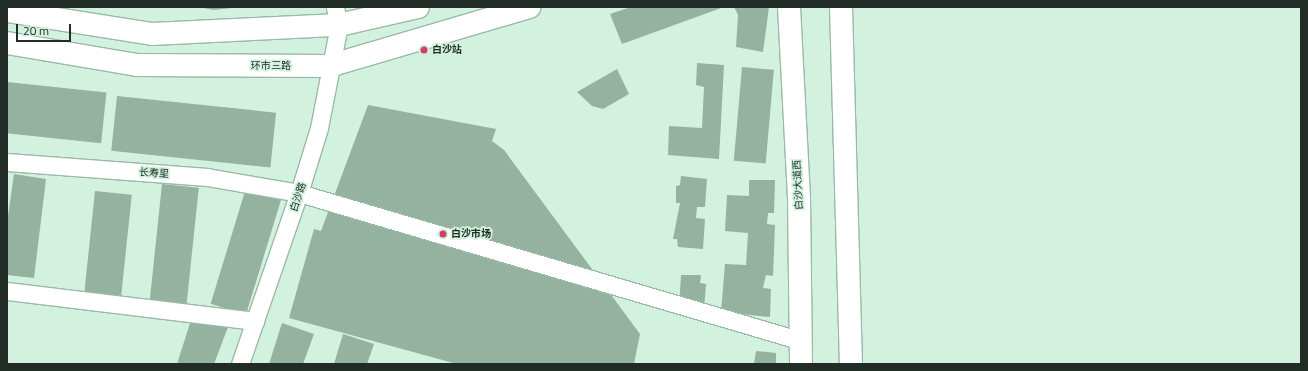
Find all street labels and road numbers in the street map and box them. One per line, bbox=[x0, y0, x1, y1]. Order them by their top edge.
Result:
street label: 环市三路 bbox=[251, 60, 291, 72]
street label: 白沙大道西 bbox=[791, 160, 805, 210]
street label: 长寿里 bbox=[139, 166, 169, 180]
street label: 白沙路 bbox=[288, 181, 308, 213]

